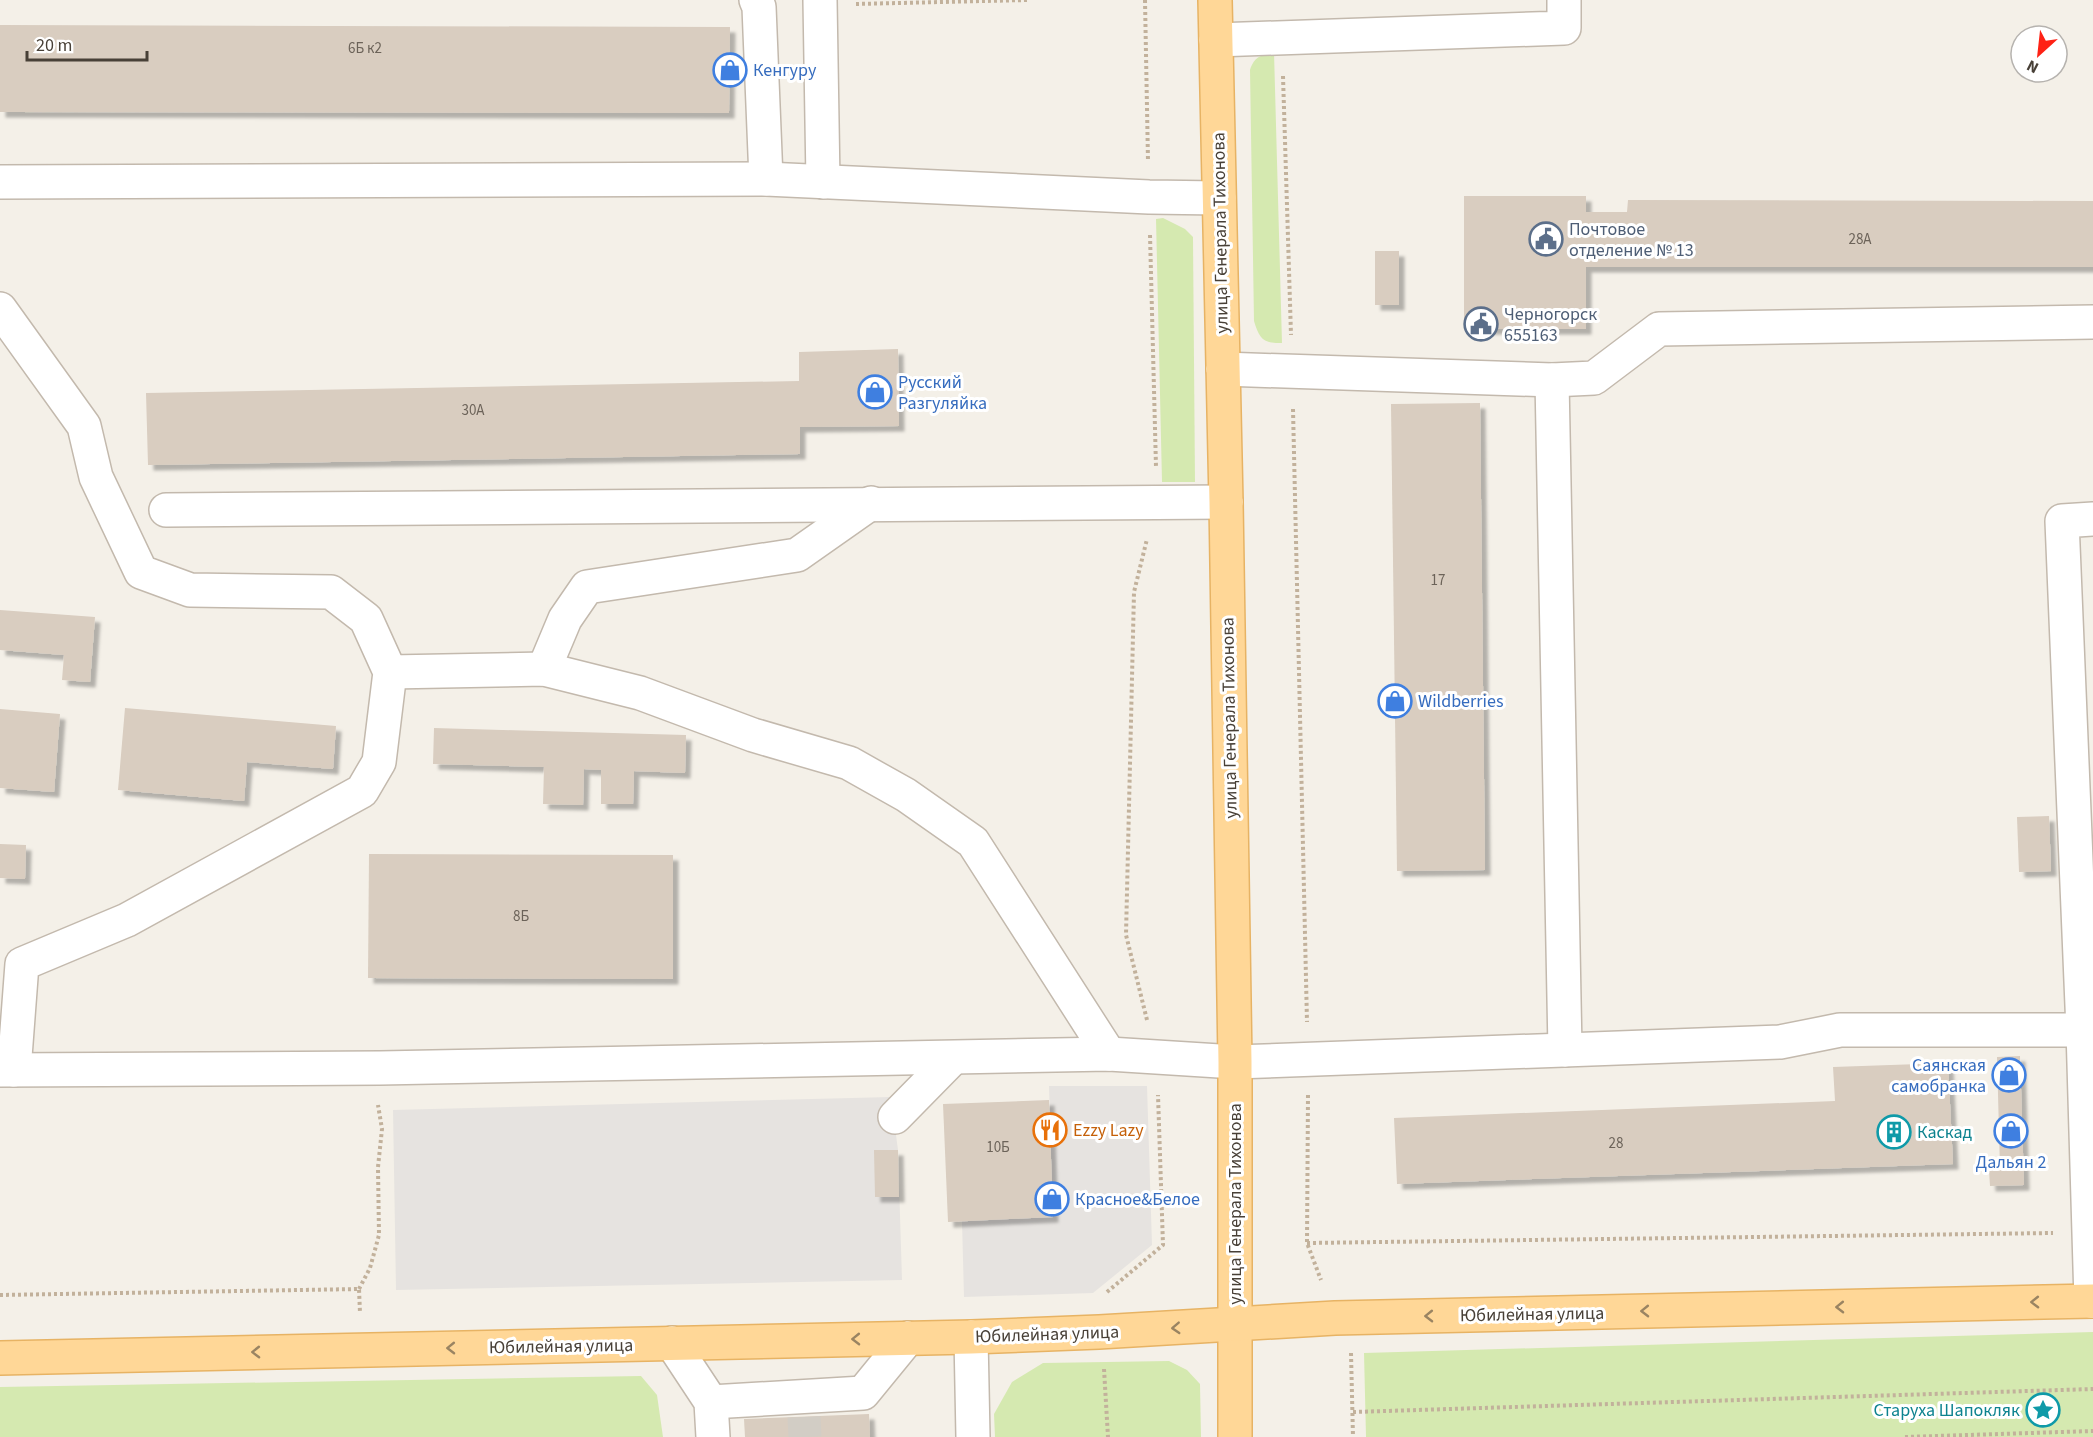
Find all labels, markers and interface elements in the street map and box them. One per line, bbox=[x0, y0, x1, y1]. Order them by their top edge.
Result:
scale bar bbox=[27, 24, 147, 62]
north arrow bbox=[2009, 24, 2069, 84]
text: 20 m bbox=[36, 33, 72, 58]
house number: 6Б к2 bbox=[348, 38, 382, 59]
shop icon: Кенгуру bbox=[712, 52, 748, 88]
text: N bbox=[2023, 54, 2042, 79]
place label: Кенгуру bbox=[753, 58, 817, 83]
street label: улица Генерала Тихонова bbox=[1206, 132, 1235, 334]
place label: Почтовое отделение № 13 bbox=[1569, 217, 1694, 263]
public building icon: Почтовое отделение № 13 bbox=[1528, 221, 1564, 257]
house number: 28А bbox=[1848, 229, 1872, 250]
place label: Черногорск 655163 bbox=[1504, 302, 1597, 348]
public building icon: Черногорск 655163 bbox=[1463, 306, 1499, 342]
place label: Русский Разгуляйка bbox=[898, 370, 987, 416]
shop icon: Русский Разгуляйка bbox=[857, 374, 893, 410]
house number: 30А bbox=[461, 400, 485, 421]
house number: 17 bbox=[1431, 570, 1445, 591]
street label: улица Генерала Тихонова bbox=[1215, 617, 1244, 819]
shop icon: Wildberries bbox=[1377, 683, 1413, 719]
place label: Wildberries bbox=[1418, 689, 1503, 714]
house number: 8Б bbox=[513, 906, 529, 927]
place label: Саянская самобранка bbox=[1891, 1053, 1986, 1099]
shop icon: Саянская самобранка bbox=[1991, 1057, 2027, 1093]
street label: улица Генерала Тихонова bbox=[1223, 1103, 1248, 1305]
restaurant icon: Ezzy Lazy bbox=[1032, 1112, 1068, 1148]
shop icon: Дальян 2 bbox=[1993, 1113, 2029, 1149]
building icon: Каскад bbox=[1876, 1114, 1912, 1150]
place label: Ezzy Lazy bbox=[1073, 1118, 1144, 1143]
place label: Каскад bbox=[1917, 1120, 1973, 1145]
house number: 28 bbox=[1609, 1133, 1623, 1154]
house number: 10Б bbox=[986, 1137, 1010, 1158]
place label: Дальян 2 bbox=[1976, 1150, 2046, 1175]
shop icon: Красное&Белое bbox=[1034, 1181, 1070, 1217]
place label: Красное&Белое bbox=[1075, 1187, 1200, 1212]
one-way arrow bbox=[2030, 1296, 2039, 1309]
one-way arrow bbox=[1835, 1300, 1844, 1313]
street label: Юбилейная улица bbox=[1460, 1301, 1604, 1328]
one-way arrow bbox=[1640, 1305, 1649, 1317]
one-way arrow bbox=[1424, 1310, 1433, 1322]
street label: Юбилейная улица bbox=[975, 1319, 1120, 1350]
one-way arrow bbox=[1172, 1321, 1181, 1334]
street label: Юбилейная улица bbox=[489, 1333, 633, 1360]
one-way arrow bbox=[851, 1333, 860, 1345]
one-way arrow bbox=[446, 1342, 455, 1354]
one-way arrow bbox=[251, 1346, 260, 1359]
place icon: Старуха Шапокляк bbox=[2025, 1392, 2061, 1428]
place label: Старуха Шапокляк bbox=[1873, 1398, 2020, 1423]

